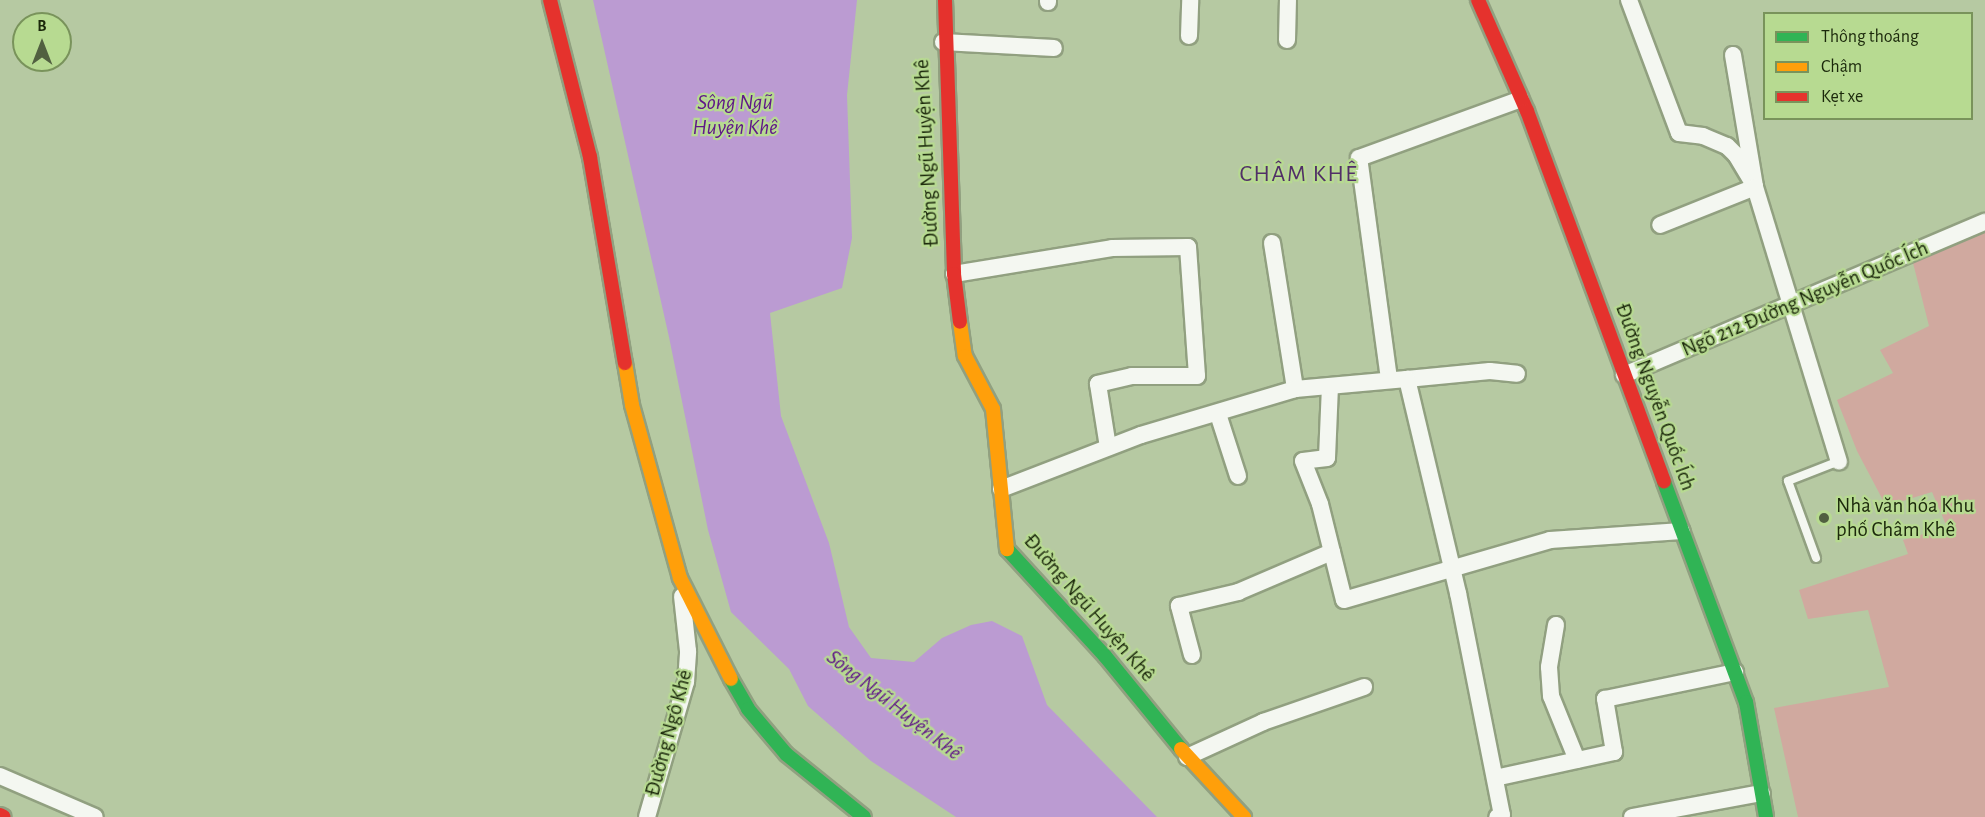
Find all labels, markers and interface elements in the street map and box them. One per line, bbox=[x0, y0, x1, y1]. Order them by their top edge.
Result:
north arrow bbox=[12, 12, 72, 72]
legend bbox=[1763, 12, 1973, 120]
text: B bbox=[37, 18, 47, 34]
text: Thông thoáng bbox=[1821, 28, 1919, 46]
text: Chậm bbox=[1821, 58, 1862, 76]
street label: Đường Ngũ Huyện Khê bbox=[910, 59, 944, 247]
text: Kẹt xe bbox=[1821, 88, 1863, 106]
water label: Sông Ngũ Huyện Khê bbox=[692, 89, 778, 140]
district label: CHÂM KHÊ bbox=[1240, 161, 1358, 189]
street label: Ngõ 212 Đường Nguyễn Quốc Ích bbox=[1678, 236, 1932, 362]
street label: Đường Nguyễn Quốc Ích bbox=[1609, 300, 1701, 494]
place label: Nhà văn hóa Khu phố Châm Khê bbox=[1836, 493, 1974, 543]
marker: Nhà văn hóa Khu phố Châm Khê bbox=[1817, 511, 1831, 525]
street label: Đường Ngũ Huyện Khê bbox=[1018, 529, 1160, 687]
water label: Sông Ngũ Huyện Khê bbox=[821, 644, 967, 766]
street label: Đường Ngô Khê bbox=[640, 667, 698, 799]

